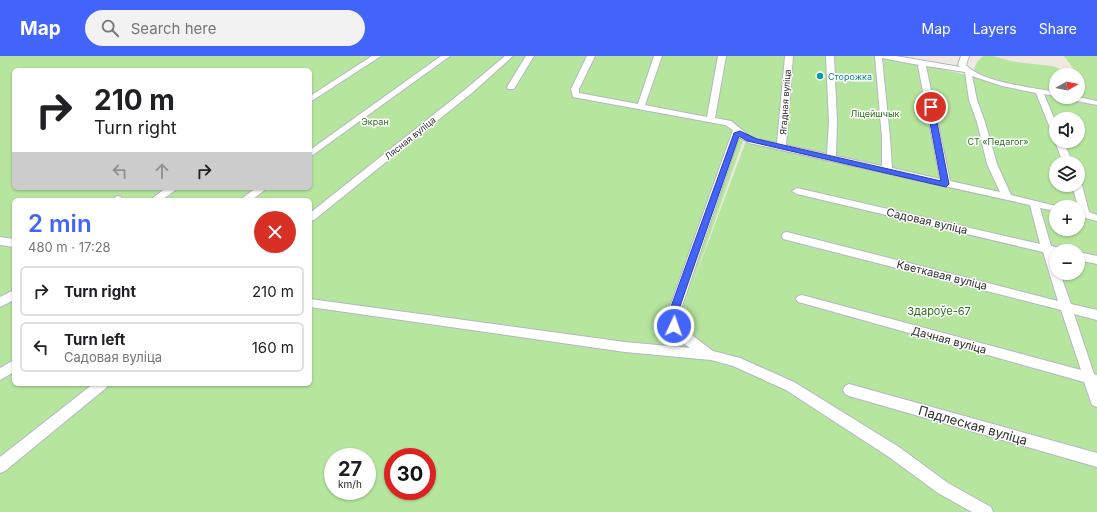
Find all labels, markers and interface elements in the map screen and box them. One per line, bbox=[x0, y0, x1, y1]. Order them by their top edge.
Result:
search box bbox=[85, 10, 365, 46]
text: Map bbox=[20, 17, 61, 40]
icon: search bbox=[99, 17, 121, 39]
text: Search here bbox=[131, 19, 216, 38]
text: Map bbox=[922, 20, 951, 37]
text: Layers bbox=[973, 20, 1017, 37]
text: Share bbox=[1039, 20, 1077, 37]
north arrow bbox=[1049, 68, 1085, 104]
map controls bbox=[1049, 68, 1085, 280]
street label: Ягадная вуліца bbox=[777, 69, 793, 135]
marker: Сторожка bbox=[815, 71, 825, 81]
place label: Сторожка bbox=[828, 71, 872, 82]
text: 210 m bbox=[94, 83, 175, 117]
icon: right bbox=[28, 84, 80, 136]
pin bbox=[914, 90, 948, 124]
icon: arrive bbox=[920, 96, 942, 118]
park label: Ліцейшчык bbox=[851, 108, 900, 119]
button: sound bbox=[1049, 112, 1085, 148]
street label: Лясная вуліца bbox=[382, 114, 438, 162]
park label: Экран bbox=[361, 116, 389, 127]
text: Turn right bbox=[94, 117, 177, 138]
park label: СТ «Педагог» bbox=[967, 136, 1029, 147]
button: layers bbox=[1049, 156, 1085, 192]
icon: left bbox=[109, 160, 131, 182]
icon: ahead bbox=[151, 160, 173, 182]
icon: right bbox=[193, 160, 215, 182]
button: + bbox=[1049, 200, 1085, 236]
street label: Садовая вуліца bbox=[885, 205, 969, 237]
text: 2 min bbox=[28, 209, 92, 238]
button: close bbox=[254, 211, 296, 253]
text: 480 m · 17:28 bbox=[28, 239, 111, 255]
button: − bbox=[1049, 244, 1085, 280]
street label: Кветкавая вуліца bbox=[895, 257, 989, 293]
icon: right bbox=[30, 280, 52, 302]
text: Turn right bbox=[64, 282, 136, 301]
text: 210 m bbox=[252, 282, 294, 301]
park label: Здароўе-67 bbox=[907, 304, 971, 318]
position arrow bbox=[653, 305, 695, 347]
street label: Дачная вуліца bbox=[910, 323, 988, 357]
text: Turn left bbox=[64, 330, 125, 349]
icon: left bbox=[30, 336, 52, 358]
text: 160 m bbox=[252, 338, 294, 357]
text: Садовая вуліца bbox=[64, 349, 162, 365]
street label: Падлеская вуліца bbox=[917, 402, 1029, 448]
speed limit sign: 30 bbox=[384, 448, 436, 500]
text: 27 bbox=[338, 457, 362, 481]
text: km/h bbox=[338, 478, 362, 490]

